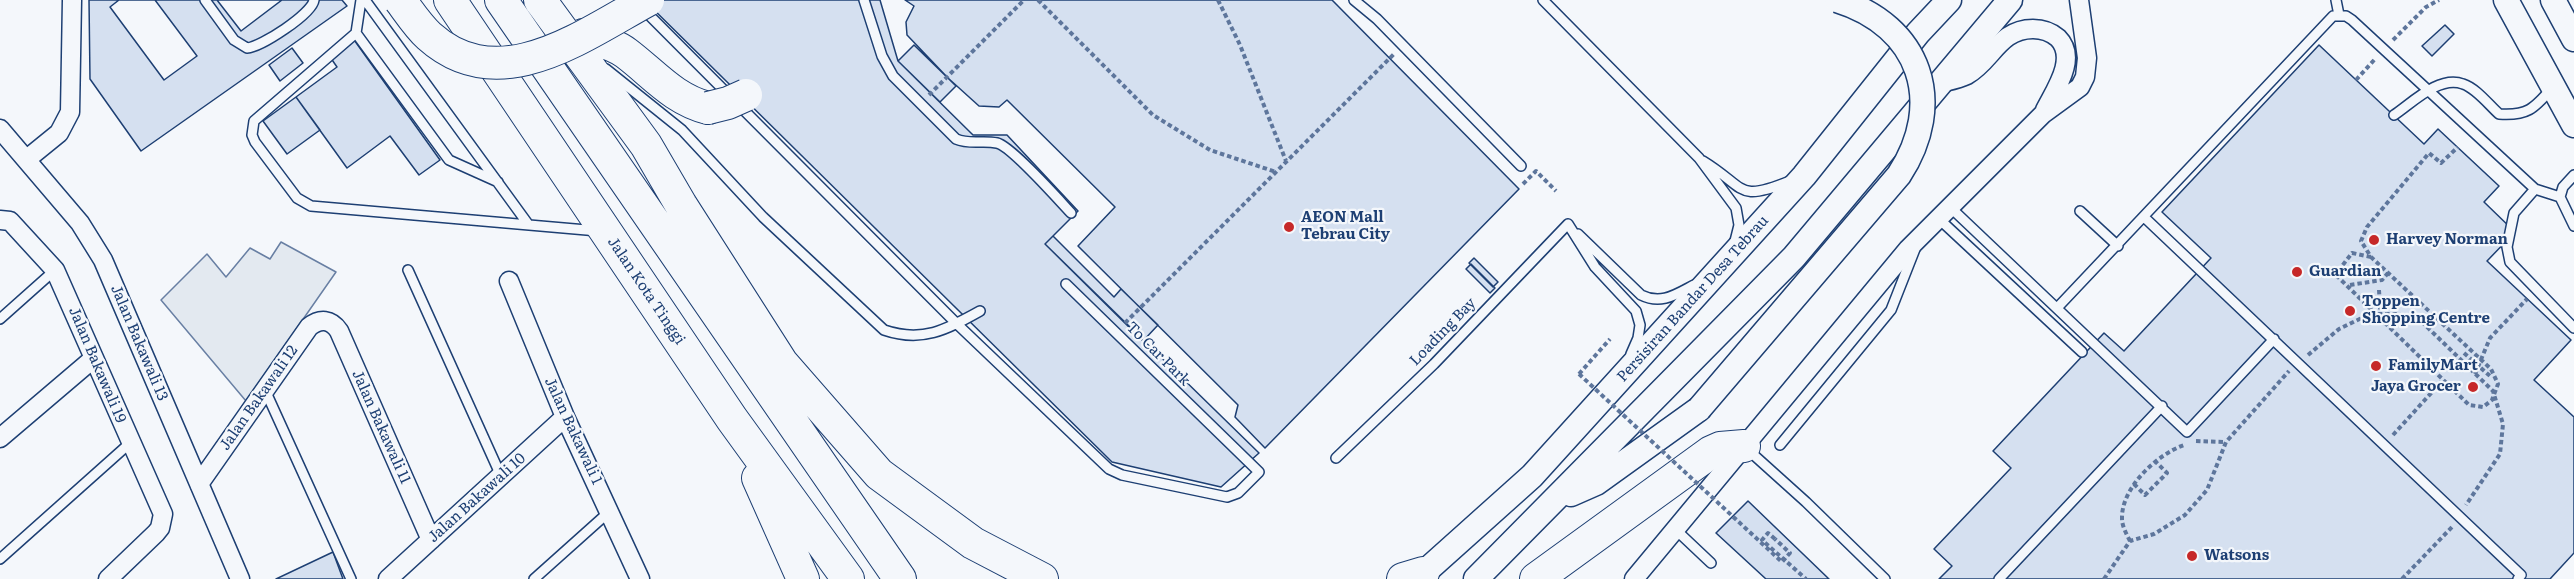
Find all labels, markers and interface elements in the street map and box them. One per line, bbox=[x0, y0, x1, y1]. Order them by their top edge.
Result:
place label: AEON Mall Tebrau City bbox=[1301, 209, 1390, 244]
street label: Persisiran Bandar Desa Tebrau bbox=[1613, 212, 1773, 386]
marker: AEON Mall Tebrau City bbox=[1282, 220, 1296, 234]
place label: Harvey Norman bbox=[2386, 231, 2508, 249]
marker: Harvey Norman bbox=[2367, 233, 2381, 247]
street label: Jalan Kota Tinggi bbox=[603, 234, 689, 348]
place label: Guardian bbox=[2309, 263, 2381, 281]
marker: Guardian bbox=[2290, 265, 2304, 279]
street label: Jalan Bakawali 13 bbox=[106, 282, 172, 404]
place label: Toppen Shopping Centre bbox=[2362, 293, 2490, 328]
street label: Loading Bay bbox=[1406, 294, 1480, 370]
street label: Jalan Bakawali 19 bbox=[64, 304, 130, 426]
marker: Toppen Shopping Centre bbox=[2343, 304, 2357, 318]
street label: To Car Park bbox=[1122, 318, 1194, 390]
street label: Jalan Bakawali 12 bbox=[216, 342, 302, 454]
place label: FamilyMart bbox=[2388, 357, 2478, 375]
marker: FamilyMart bbox=[2369, 359, 2383, 373]
street label: Jalan Bakawali 11 bbox=[348, 367, 414, 487]
street label: Jalan Bakawali 1 bbox=[540, 374, 606, 488]
place label: Jaya Grocer bbox=[2371, 378, 2461, 396]
marker: Jaya Grocer bbox=[2466, 380, 2480, 394]
street label: Jalan Bakawali 10 bbox=[425, 449, 529, 547]
place label: Watsons bbox=[2204, 547, 2269, 565]
marker: Watsons bbox=[2185, 549, 2199, 563]

